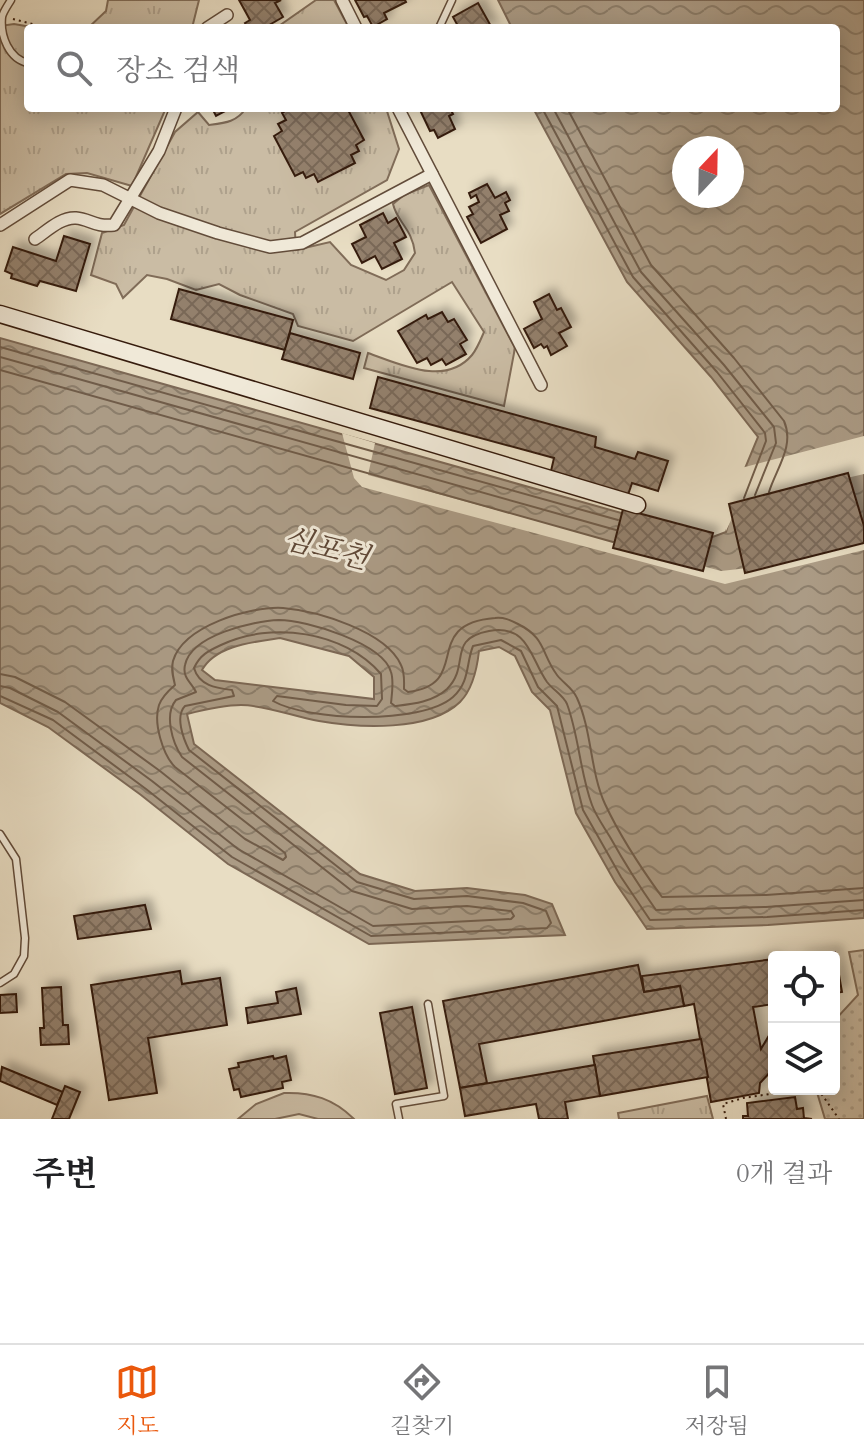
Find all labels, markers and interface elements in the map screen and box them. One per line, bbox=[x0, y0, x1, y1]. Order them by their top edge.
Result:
search box bbox=[24, 24, 840, 112]
icon: search bbox=[52, 46, 96, 90]
text: 장소 검색 bbox=[116, 50, 240, 91]
north arrow bbox=[672, 136, 744, 208]
water label: 심포천 bbox=[279, 517, 375, 580]
map controls bbox=[768, 951, 840, 1095]
button: locate bbox=[768, 951, 840, 1023]
button: layers bbox=[768, 1023, 840, 1095]
text: 주변 bbox=[32, 1151, 98, 1197]
text: 0개 결과 bbox=[736, 1156, 832, 1191]
tab: 지도 bbox=[115, 1360, 159, 1441]
tab: 길찾기 bbox=[390, 1360, 454, 1441]
tab: 저장됨 bbox=[685, 1360, 749, 1441]

